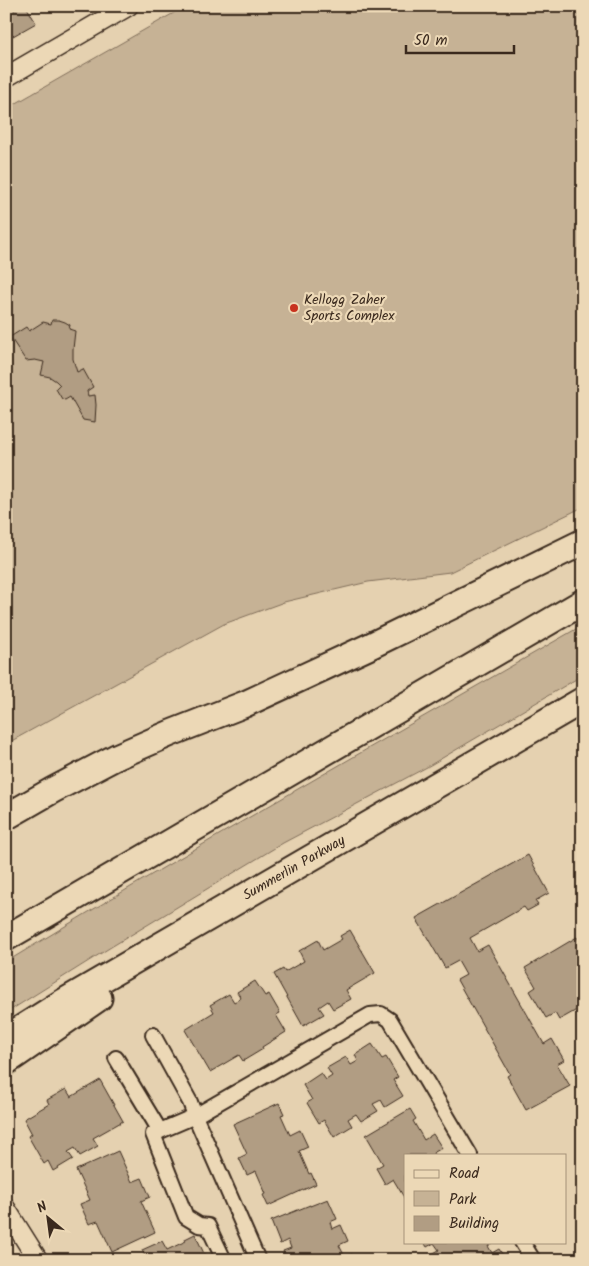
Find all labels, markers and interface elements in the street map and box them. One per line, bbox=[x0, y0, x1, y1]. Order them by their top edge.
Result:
scale bar bbox=[406, 22, 514, 54]
text: 50 m bbox=[414, 29, 448, 53]
place label: Kellogg Zaher Sports Complex bbox=[304, 289, 395, 327]
marker: Kellogg Zaher Sports Complex bbox=[288, 302, 300, 314]
street label: Summerlin Parkway bbox=[239, 829, 350, 906]
legend bbox=[404, 1154, 566, 1244]
text: Road bbox=[449, 1162, 480, 1186]
text: Park bbox=[449, 1188, 477, 1212]
north arrow bbox=[22, 1194, 72, 1244]
text: N bbox=[33, 1196, 52, 1219]
text: Building bbox=[449, 1212, 499, 1236]

